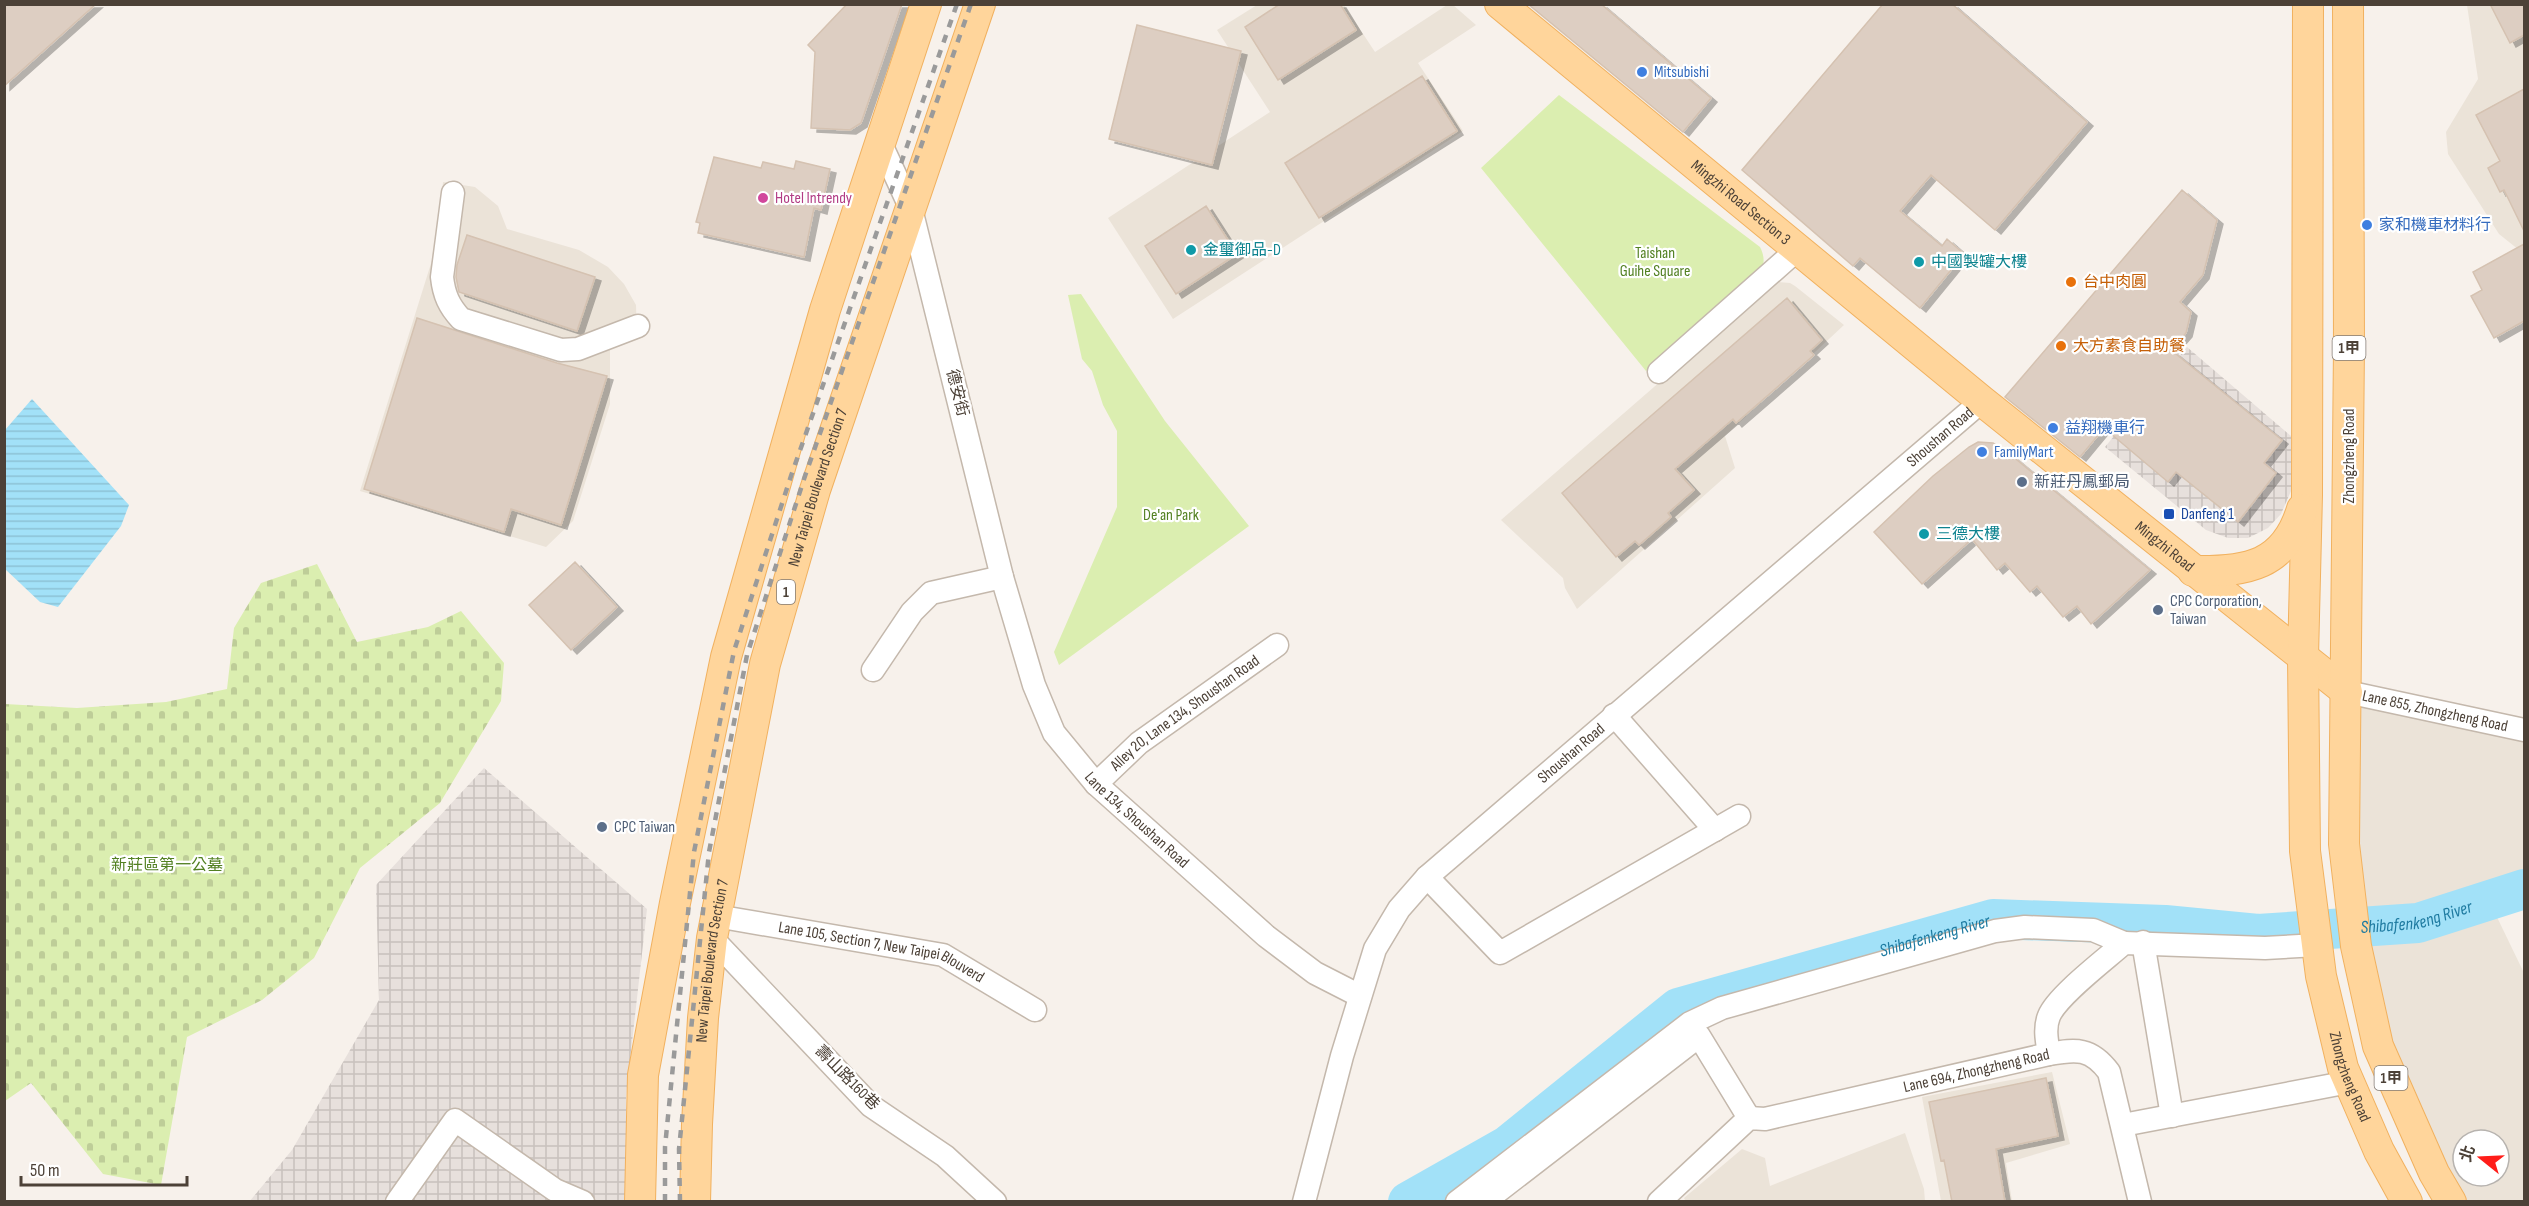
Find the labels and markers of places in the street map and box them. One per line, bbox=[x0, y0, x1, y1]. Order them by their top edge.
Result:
place label: Mitsubishi bbox=[1654, 63, 1709, 82]
marker: Mitsubishi bbox=[1635, 65, 1649, 79]
place label: Hotel Intrendy bbox=[775, 189, 852, 208]
marker: Hotel Intrendy bbox=[756, 191, 770, 205]
place label: 家和機車材料行 bbox=[2379, 216, 2491, 235]
marker: 家和機車材料行 bbox=[2360, 218, 2374, 232]
place label: 金璽御品-D bbox=[1203, 241, 1281, 260]
marker: 金璽御品-D bbox=[1184, 243, 1198, 257]
place label: 中國製罐大樓 bbox=[1931, 253, 2027, 272]
marker: 中國製罐大樓 bbox=[1912, 255, 1926, 269]
place label: 台中肉圓 bbox=[2083, 273, 2147, 292]
marker: 台中肉圓 bbox=[2064, 275, 2078, 289]
place label: 大方素食自助餐 bbox=[2073, 337, 2185, 356]
marker: 大方素食自助餐 bbox=[2054, 339, 2068, 353]
place label: 益翔機車行 bbox=[2065, 419, 2145, 438]
marker: 益翔機車行 bbox=[2046, 421, 2060, 435]
place label: FamilyMart bbox=[1994, 443, 2054, 462]
marker: FamilyMart bbox=[1975, 445, 1989, 459]
place label: 新莊丹鳳郵局 bbox=[2034, 473, 2130, 492]
marker: 新莊丹鳳郵局 bbox=[2015, 475, 2029, 489]
place label: Danfeng 1 bbox=[2181, 505, 2234, 524]
marker: Danfeng 1 bbox=[2162, 507, 2176, 521]
place label: 三德大樓 bbox=[1936, 525, 2000, 544]
marker: 三德大樓 bbox=[1917, 527, 1931, 541]
place label: CPC Corporation, Taiwan bbox=[2170, 592, 2262, 629]
marker: CPC Corporation, Taiwan bbox=[2151, 603, 2165, 617]
place label: CPC Taiwan bbox=[614, 818, 675, 837]
marker: CPC Taiwan bbox=[595, 820, 609, 834]

